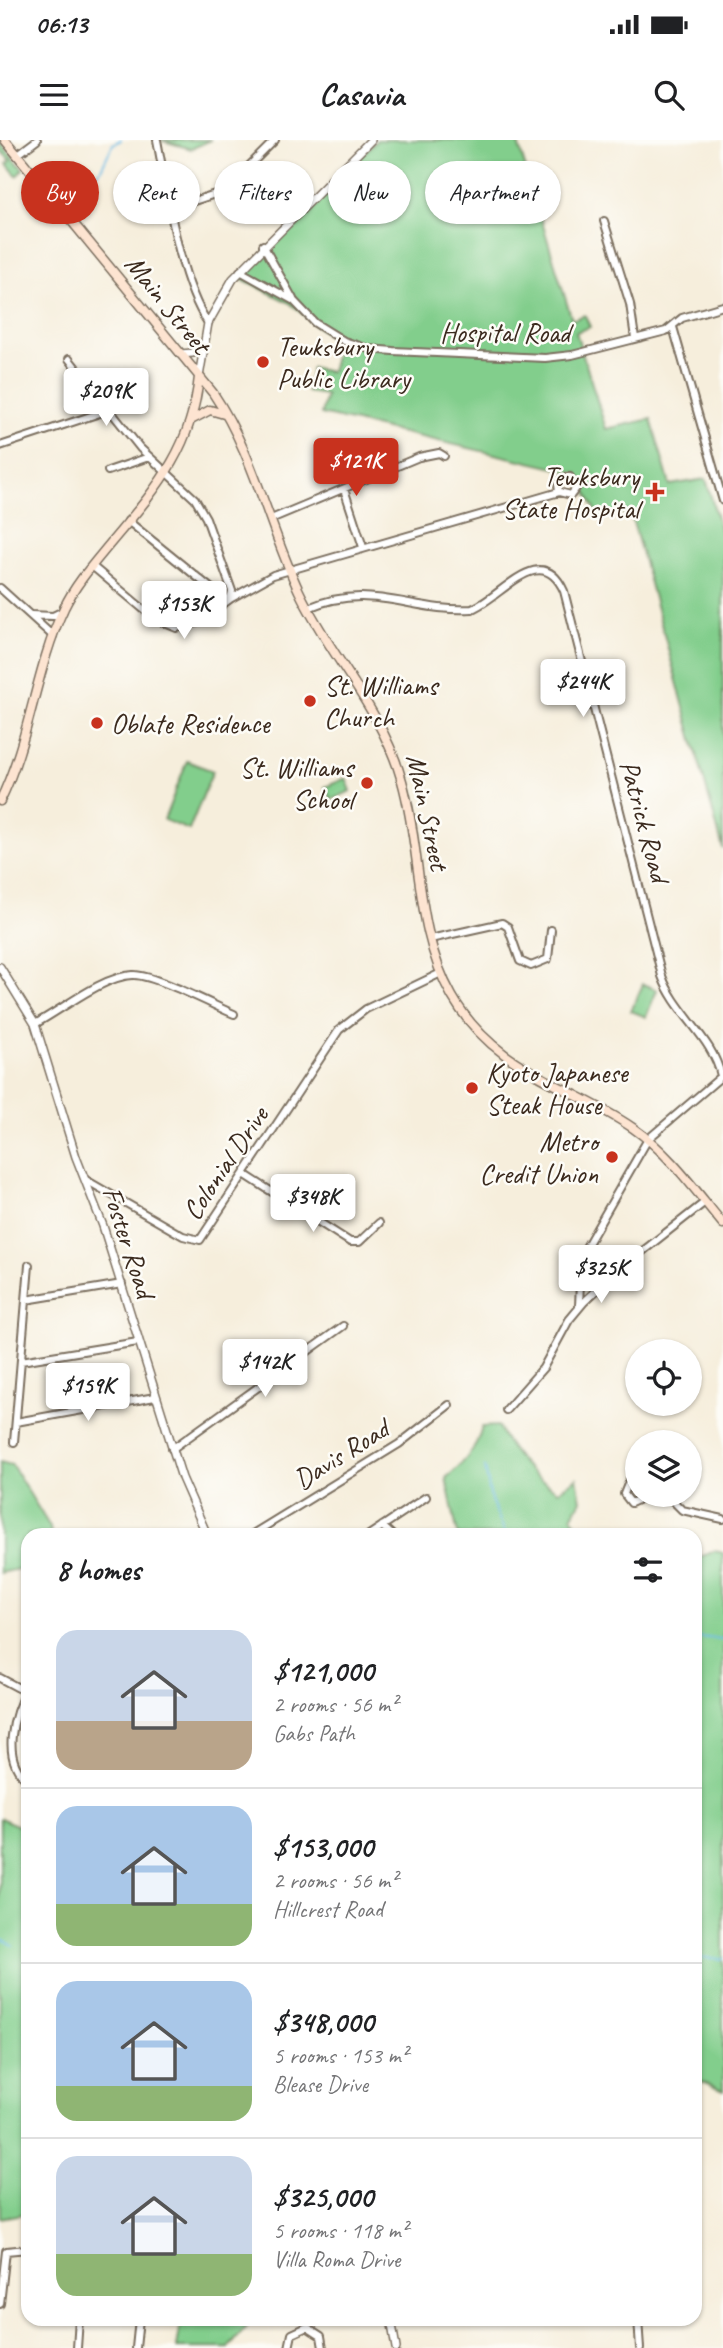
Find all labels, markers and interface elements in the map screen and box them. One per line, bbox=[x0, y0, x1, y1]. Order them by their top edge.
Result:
text: 06:13 bbox=[35, 8, 88, 41]
text: Casavia bbox=[319, 74, 404, 115]
icon: menu bbox=[35, 76, 73, 114]
icon: search bbox=[650, 76, 688, 114]
chip: Buy bbox=[21, 161, 99, 224]
chip: Rent bbox=[113, 161, 200, 224]
chip: Filters bbox=[214, 161, 314, 224]
chip: New bbox=[328, 161, 411, 224]
chip: Apartment bbox=[425, 161, 561, 224]
street label: Main Street bbox=[117, 247, 220, 363]
street label: Hospital Road bbox=[440, 315, 574, 350]
place label: Tewksbury Public Library bbox=[277, 329, 412, 396]
marker: Tewksbury Public Library bbox=[255, 354, 271, 370]
pin: $209K bbox=[57, 369, 155, 428]
text: $209K bbox=[80, 376, 132, 405]
pin: $121K bbox=[307, 438, 405, 498]
text: $121K bbox=[329, 446, 383, 475]
place label: Tewksbury State Hospital bbox=[502, 459, 644, 526]
marker: Tewksbury State Hospital bbox=[645, 482, 665, 502]
pin: $153K bbox=[135, 582, 233, 641]
text: $153K bbox=[158, 589, 210, 618]
pin: $244K bbox=[534, 660, 632, 719]
text: $244K bbox=[556, 667, 610, 696]
place label: St. Williams Church bbox=[324, 668, 440, 735]
marker: St. Williams Church bbox=[302, 693, 318, 709]
place label: Oblate Residence bbox=[111, 706, 271, 741]
marker: Oblate Residence bbox=[89, 715, 105, 731]
place label: St. Williams School bbox=[240, 750, 358, 817]
street label: Main Street bbox=[399, 751, 458, 876]
street label: Patrick Road bbox=[612, 757, 679, 889]
marker: St. Williams School bbox=[359, 775, 375, 791]
place label: Kyoto Japanese Steak House bbox=[486, 1055, 630, 1122]
marker: Kyoto Japanese Steak House bbox=[464, 1080, 480, 1096]
street label: Colonial Drive bbox=[174, 1098, 277, 1226]
place label: Metro Credit Union bbox=[480, 1124, 601, 1191]
marker: Metro Credit Union bbox=[604, 1149, 620, 1165]
pin: $348K bbox=[264, 1174, 362, 1234]
street label: Foster Road bbox=[95, 1182, 165, 1306]
text: $348K bbox=[286, 1182, 340, 1211]
pin: $325K bbox=[552, 1246, 650, 1305]
text: $325K bbox=[575, 1253, 627, 1282]
map controls bbox=[625, 1339, 702, 1507]
button: locate bbox=[625, 1339, 702, 1416]
pin: $142K bbox=[216, 1340, 314, 1399]
text: $142K bbox=[238, 1347, 292, 1376]
pin: $159K bbox=[39, 1364, 137, 1423]
text: $159K bbox=[62, 1371, 114, 1400]
street label: Davis Road bbox=[287, 1409, 399, 1497]
button: layers bbox=[625, 1430, 702, 1507]
text: 8 homes bbox=[56, 1551, 141, 1589]
icon: filters bbox=[629, 1551, 667, 1589]
text: $121,000 bbox=[273, 1652, 373, 1690]
icon: home bbox=[112, 1658, 196, 1742]
text: 2 rooms · 56 m² bbox=[273, 1690, 397, 1719]
text: Gabs Path bbox=[273, 1719, 355, 1748]
text: $153,000 bbox=[273, 1828, 373, 1866]
icon: home bbox=[112, 1834, 196, 1918]
text: 2 rooms · 56 m² bbox=[273, 1866, 397, 1895]
text: Hillcrest Road bbox=[273, 1895, 383, 1924]
text: $348,000 bbox=[273, 2003, 373, 2041]
icon: home bbox=[112, 2009, 196, 2093]
text: 5 rooms · 153 m² bbox=[273, 2041, 408, 2070]
text: Blease Drive bbox=[273, 2070, 368, 2099]
text: $325,000 bbox=[273, 2178, 373, 2216]
icon: home bbox=[112, 2184, 196, 2268]
text: 5 rooms · 118 m² bbox=[273, 2216, 408, 2245]
text: Villa Roma Drive bbox=[273, 2245, 400, 2274]

